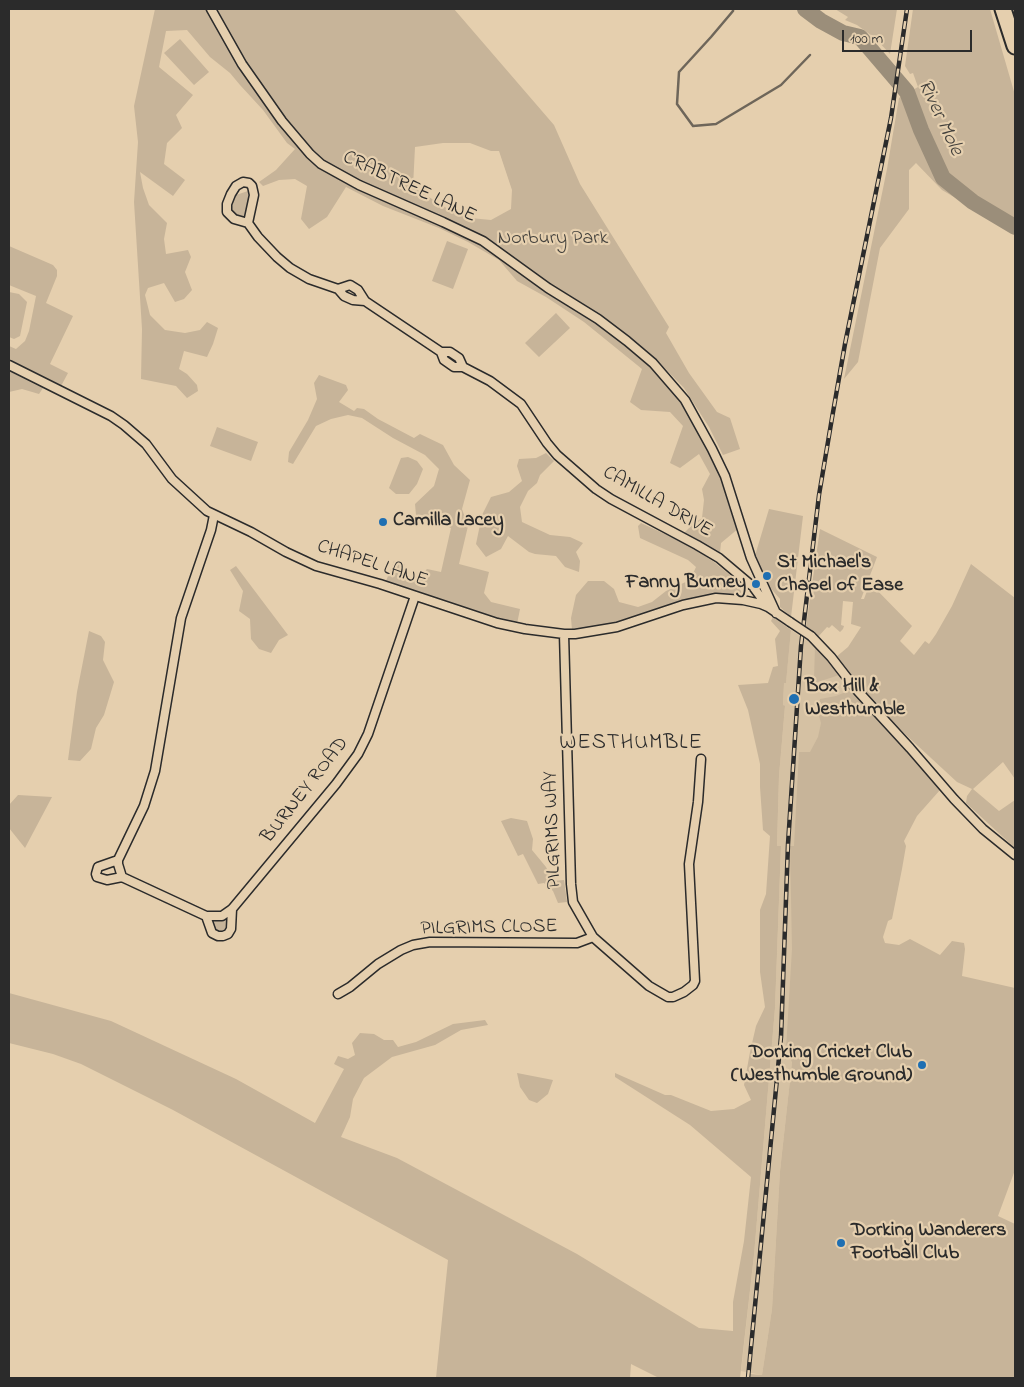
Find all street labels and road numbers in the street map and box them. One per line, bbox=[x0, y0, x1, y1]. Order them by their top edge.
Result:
street label: CRABTREE LANE bbox=[338, 147, 480, 229]
street label: CAMILLA DRIVE bbox=[598, 462, 716, 544]
street label: CHAPEL LANE bbox=[314, 536, 430, 594]
street label: BURNEY ROAD bbox=[257, 733, 355, 849]
street label: PILGRIMS WAY bbox=[540, 771, 568, 889]
street label: PILGRIMS CLOSE bbox=[420, 916, 558, 942]

